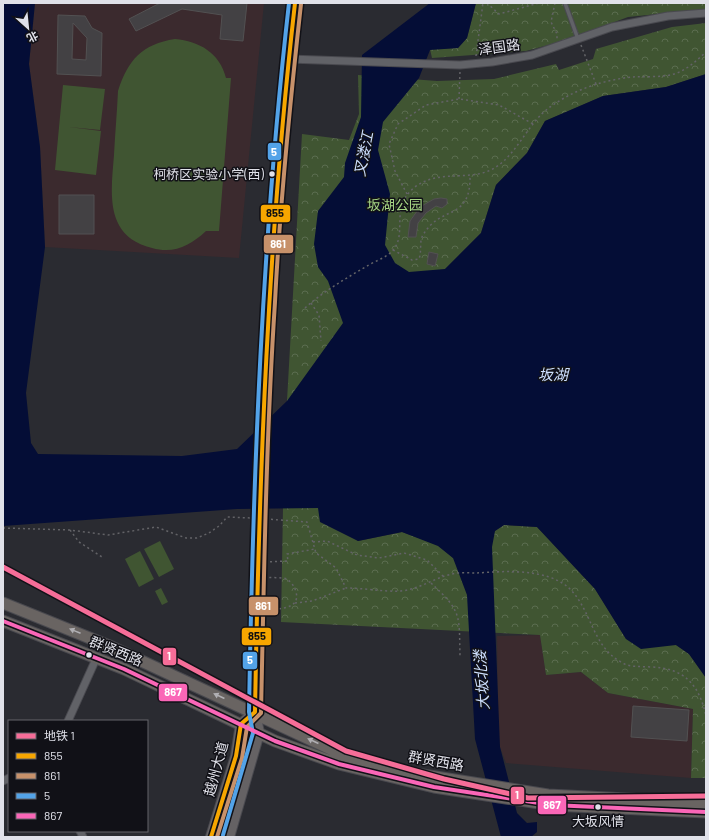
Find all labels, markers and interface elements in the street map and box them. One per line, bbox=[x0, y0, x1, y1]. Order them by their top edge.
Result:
north arrow bbox=[8, 8, 48, 48]
text: 北 bbox=[25, 29, 41, 46]
street label: 泽国路 bbox=[477, 35, 521, 58]
water label: 叉溇江 bbox=[350, 128, 377, 178]
line badge: 5 bbox=[267, 142, 282, 161]
text: 5 bbox=[271, 145, 277, 158]
place label: 柯桥区实验小学(西) bbox=[153, 166, 265, 182]
marker: 柯桥区实验小学(西) bbox=[267, 169, 277, 179]
park label: 坂湖公园 bbox=[367, 196, 423, 213]
line badge: 855 bbox=[260, 204, 291, 223]
text: 855 bbox=[266, 206, 284, 219]
line badge: 861 bbox=[263, 234, 294, 254]
text: 861 bbox=[270, 237, 286, 250]
water label: 坂湖 bbox=[538, 365, 570, 383]
line badge: 861 bbox=[248, 596, 279, 616]
text: 861 bbox=[255, 599, 271, 612]
line badge: 855 bbox=[241, 627, 272, 646]
one-way arrow bbox=[69, 628, 81, 635]
text: 855 bbox=[248, 629, 266, 642]
street label: 群贤西路 bbox=[87, 632, 145, 669]
line badge: 1 bbox=[162, 647, 177, 666]
water label: 大坂北溇 bbox=[470, 648, 492, 711]
text: 1 bbox=[167, 649, 171, 662]
unlabelled marker bbox=[84, 650, 94, 660]
line badge: 5 bbox=[242, 651, 258, 670]
text: 5 bbox=[247, 653, 253, 666]
line badge: 867 bbox=[158, 683, 188, 702]
text: 867 bbox=[164, 685, 182, 698]
one-way arrow bbox=[213, 693, 225, 699]
legend bbox=[8, 720, 148, 832]
text: 地铁 1 bbox=[44, 728, 75, 742]
one-way arrow bbox=[307, 738, 319, 744]
street label: 越州大道 bbox=[200, 740, 231, 798]
street label: 群贤西路 bbox=[407, 747, 465, 774]
text: 855 bbox=[44, 748, 63, 762]
text: 861 bbox=[44, 768, 60, 782]
line badge: 1 bbox=[510, 786, 525, 805]
text: 5 bbox=[44, 788, 50, 802]
text: 1 bbox=[515, 788, 519, 801]
line badge: 867 bbox=[537, 795, 567, 815]
text: 867 bbox=[543, 798, 561, 811]
marker: 大坂风情 bbox=[593, 802, 603, 812]
text: 867 bbox=[44, 808, 62, 822]
place label: 大坂风情 bbox=[572, 813, 624, 829]

